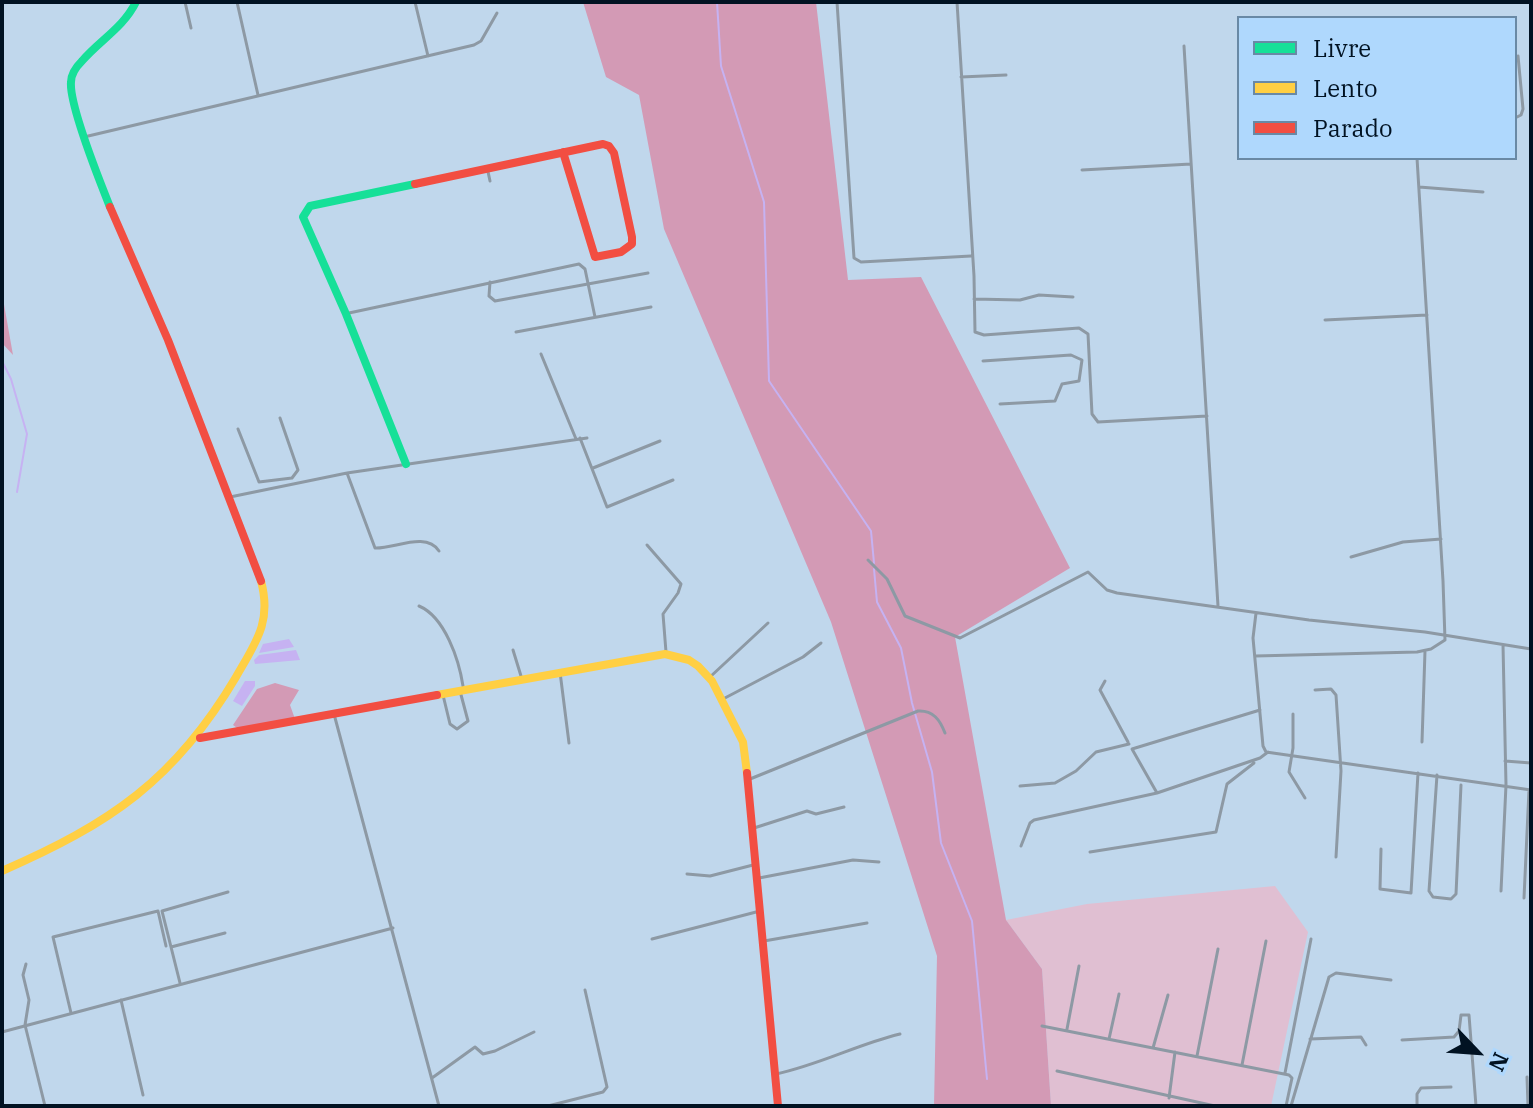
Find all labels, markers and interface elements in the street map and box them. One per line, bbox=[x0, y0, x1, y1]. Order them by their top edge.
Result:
legend bbox=[1237, 16, 1517, 160]
text: Livre bbox=[1313, 32, 1371, 64]
text: Lento bbox=[1313, 72, 1377, 104]
text: Parado bbox=[1313, 112, 1393, 144]
north arrow bbox=[1437, 1012, 1517, 1092]
text: N bbox=[1482, 1048, 1516, 1076]

